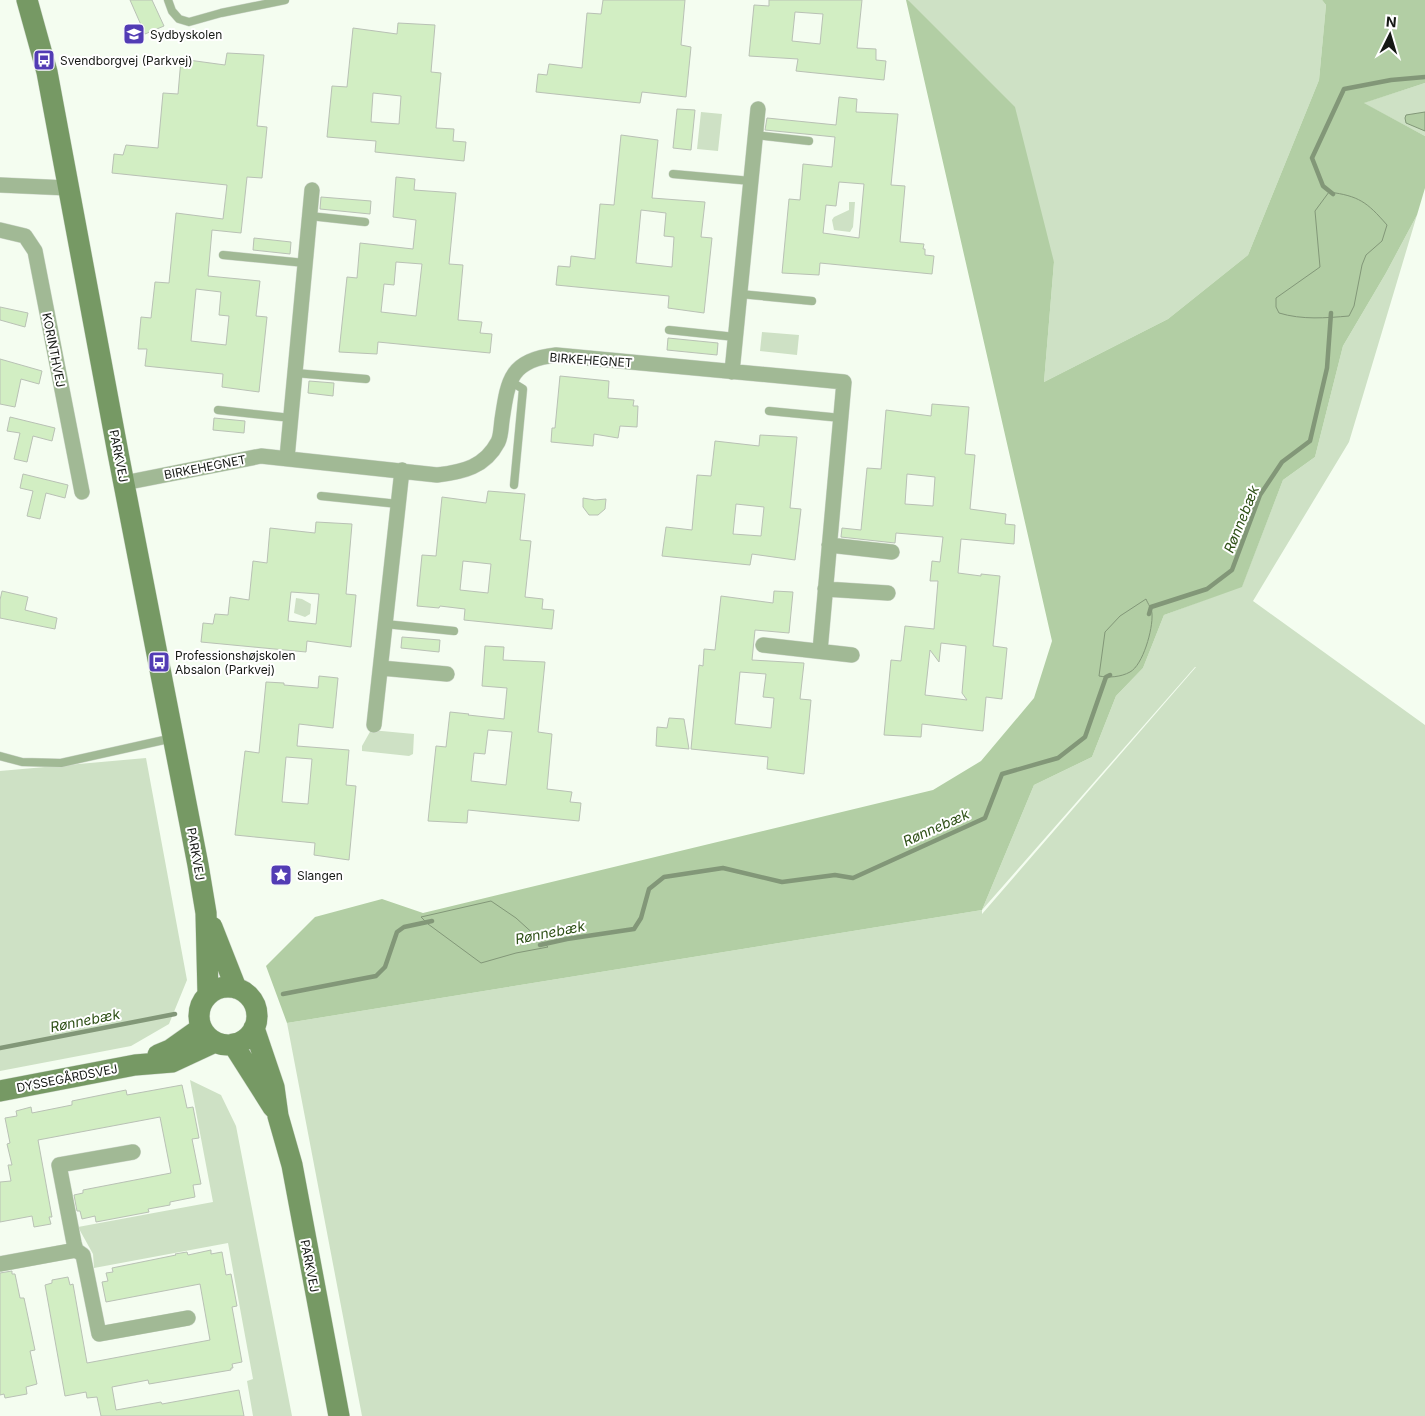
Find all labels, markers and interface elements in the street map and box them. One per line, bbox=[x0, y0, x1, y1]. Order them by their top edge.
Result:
north arrow bbox=[1365, 10, 1415, 60]
text: N bbox=[1385, 13, 1397, 30]
school or university icon: Sydbyskolen bbox=[122, 22, 146, 46]
place label: Sydbyskolen bbox=[150, 27, 222, 42]
bus stop icon: Svendborgvej (Parkvej) bbox=[32, 48, 56, 72]
place label: Svendborgvej (Parkvej) bbox=[60, 53, 193, 68]
street label: KORINTHVEJ bbox=[39, 311, 69, 389]
street label: BIRKEHEGNET bbox=[549, 350, 633, 370]
street label: PARKVEJ bbox=[107, 428, 131, 484]
street label: BIRKEHEGNET bbox=[163, 452, 247, 482]
water label: Rønnebæk bbox=[1220, 483, 1262, 555]
place label: Professionshøjskolen Absalon (Parkvej) bbox=[175, 648, 296, 677]
bus stop icon: Professionshøjskolen Absalon (Parkvej) bbox=[147, 650, 171, 674]
water label: Rønnebæk bbox=[900, 805, 972, 849]
street label: PARKVEJ bbox=[184, 827, 208, 881]
place icon: Slangen bbox=[269, 863, 293, 887]
place label: Slangen bbox=[297, 868, 343, 883]
water label: Rønnebæk bbox=[514, 917, 587, 947]
water label: Rønnebæk bbox=[49, 1005, 122, 1035]
street label: DYSSEGÅRDSVEJ bbox=[15, 1061, 119, 1095]
street label: PARKVEJ bbox=[298, 1238, 322, 1294]

